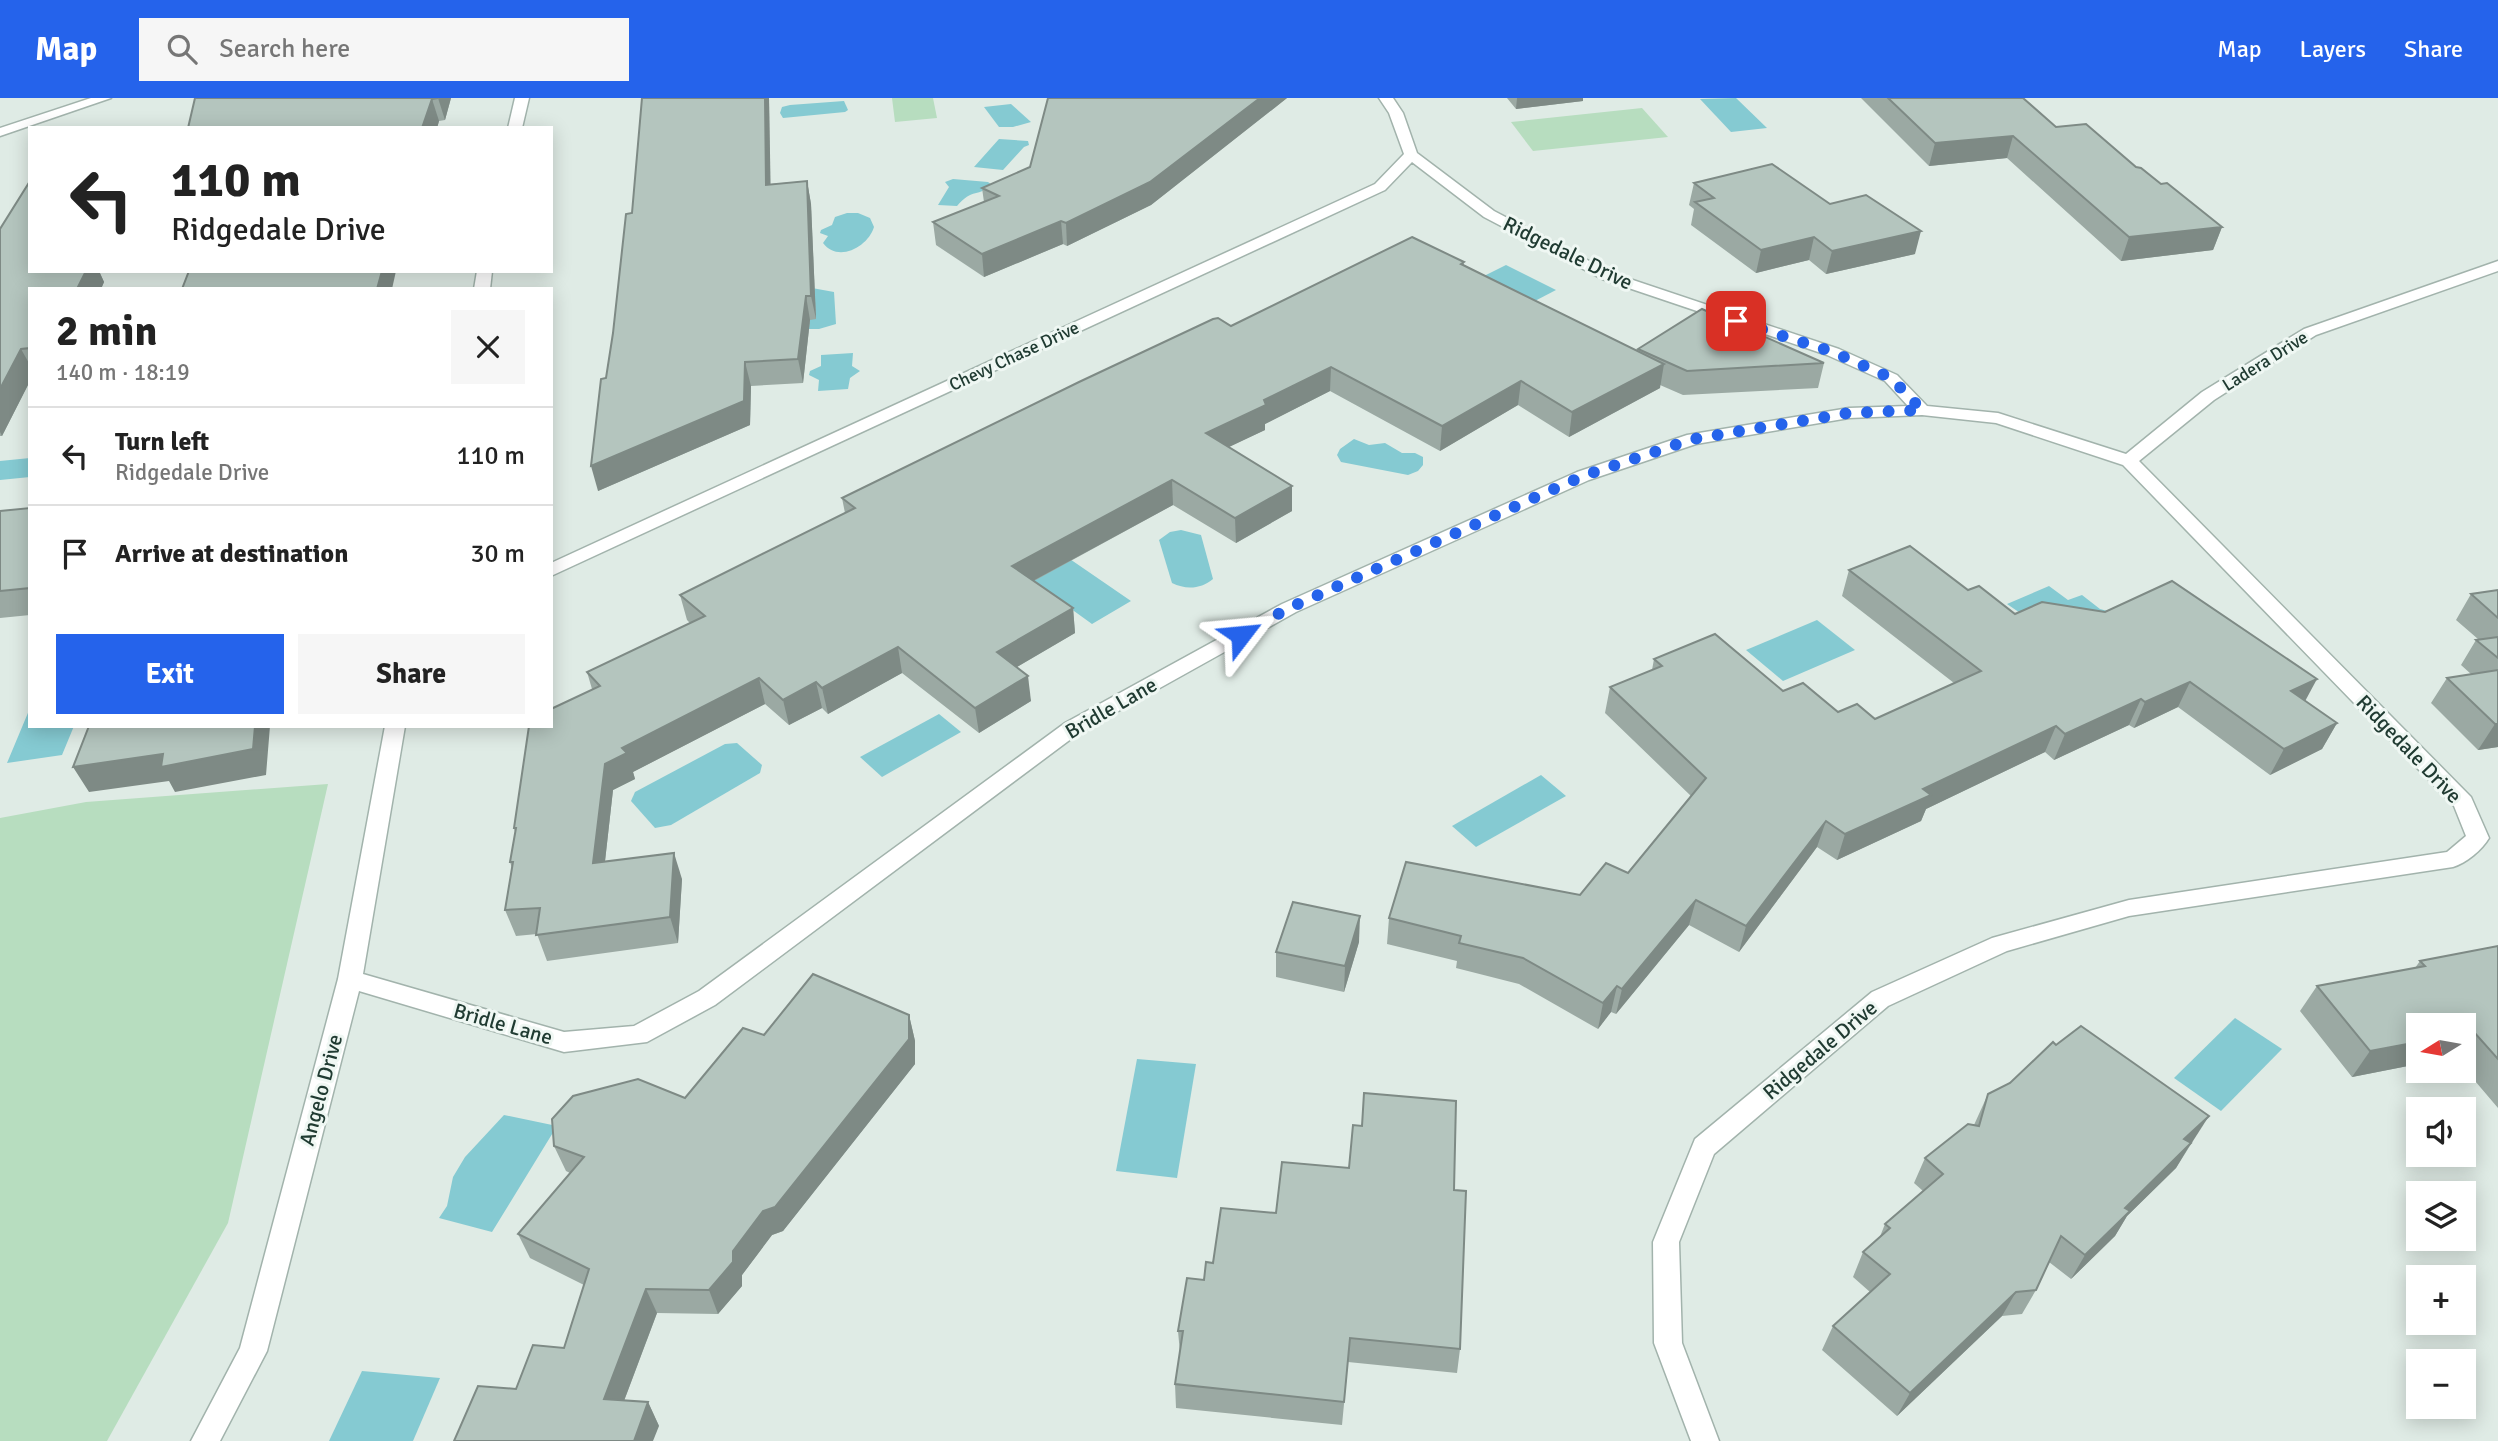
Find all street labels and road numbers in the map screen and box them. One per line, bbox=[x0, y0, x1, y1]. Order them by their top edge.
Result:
street label: Ridgedale Drive bbox=[1499, 210, 1637, 296]
street label: Chevy Chase Drive bbox=[945, 316, 1083, 396]
street label: Ladera Drive bbox=[2218, 326, 2312, 396]
street label: Bridle Lane bbox=[1060, 671, 1162, 745]
street label: Ridgedale Drive bbox=[2351, 689, 2467, 809]
street label: Ridgedale Drive bbox=[1758, 995, 1882, 1105]
street label: Bridle Lane bbox=[451, 997, 555, 1051]
street label: Angelo Drive bbox=[294, 1031, 348, 1149]

